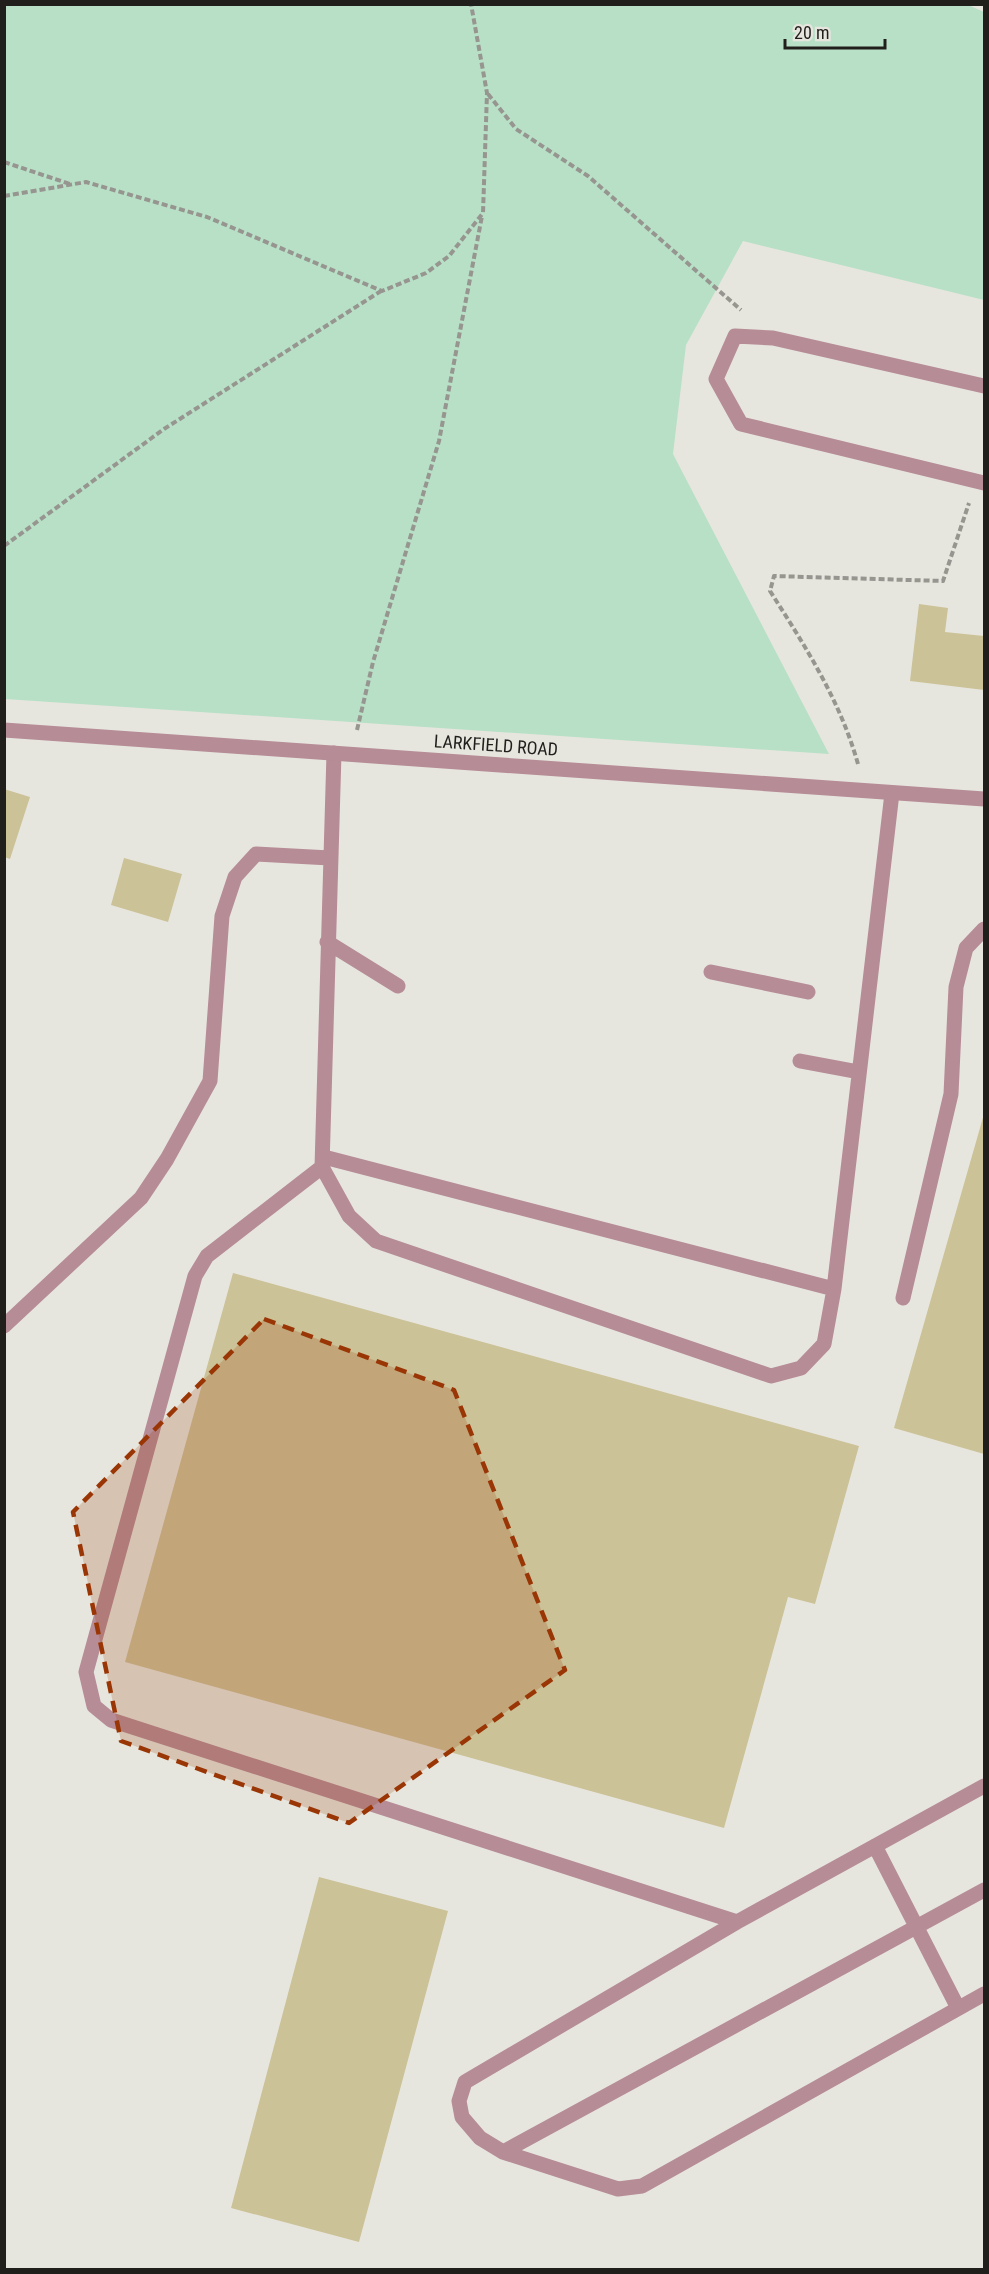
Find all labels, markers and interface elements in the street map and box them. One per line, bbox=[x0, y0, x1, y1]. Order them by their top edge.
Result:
scale bar bbox=[785, 12, 886, 50]
text: 20 m bbox=[794, 22, 829, 43]
street label: LARKFIELD ROAD bbox=[433, 730, 559, 760]

